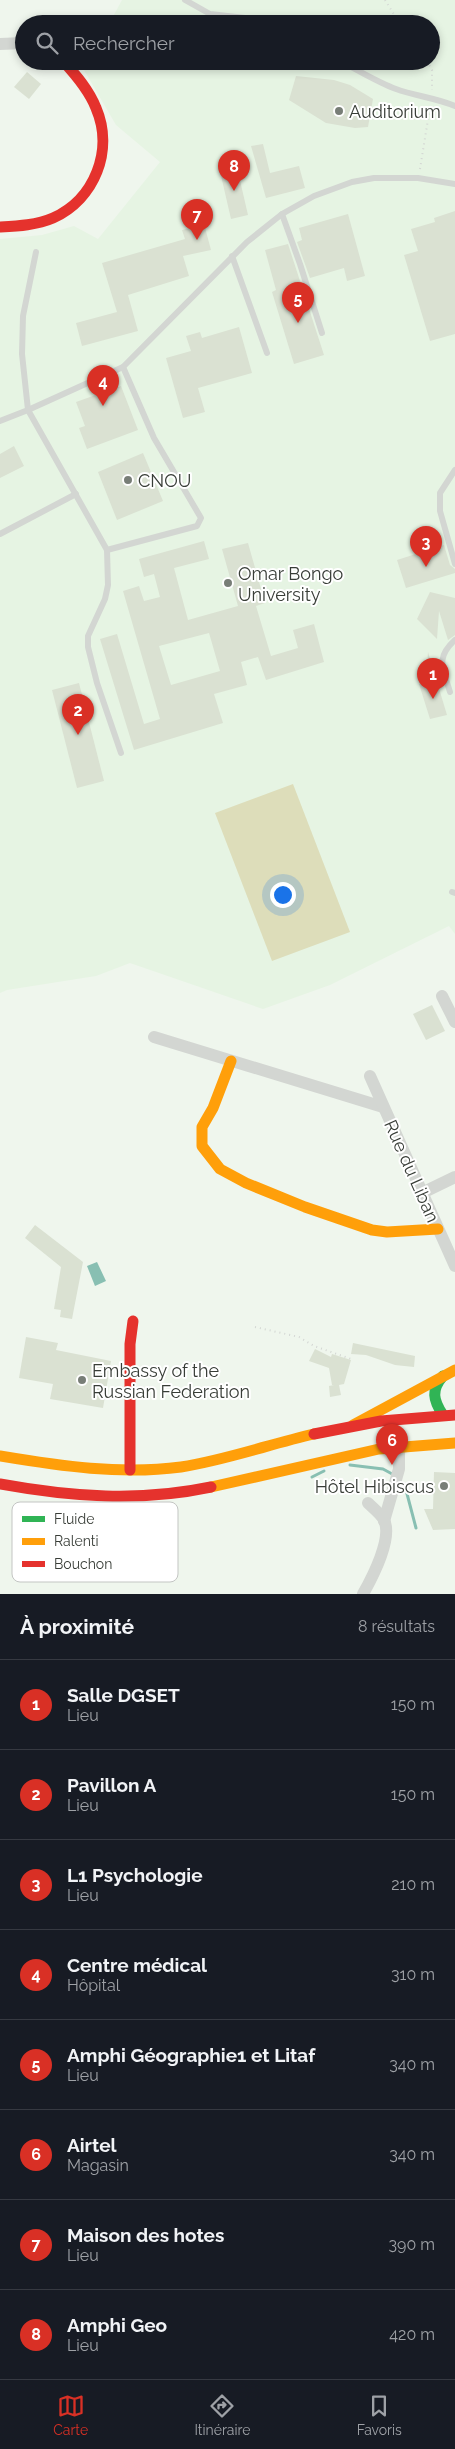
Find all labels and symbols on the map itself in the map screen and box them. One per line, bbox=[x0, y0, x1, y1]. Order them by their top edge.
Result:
place label: Auditorium bbox=[349, 101, 441, 122]
marker: Auditorium bbox=[333, 105, 345, 117]
pin: 8 bbox=[218, 150, 250, 191]
pin: 7 bbox=[181, 199, 213, 240]
pin: 5 bbox=[282, 282, 314, 323]
pin: 4 bbox=[87, 365, 119, 406]
place label: CNOU bbox=[138, 470, 191, 491]
marker: CNOU bbox=[122, 474, 134, 486]
pin: 3 bbox=[410, 526, 442, 567]
place label: Omar Bongo University bbox=[238, 563, 344, 605]
marker: Omar Bongo University bbox=[222, 577, 234, 589]
pin: 1 bbox=[417, 658, 449, 699]
pin: 2 bbox=[62, 694, 94, 735]
your location bbox=[270, 882, 296, 908]
street label: Rue du Liban bbox=[380, 1117, 444, 1225]
place label: Embassy of the Russian Federation bbox=[92, 1360, 250, 1402]
marker: Embassy of the Russian Federation bbox=[76, 1374, 88, 1386]
pin: 6 bbox=[376, 1424, 408, 1465]
place label: Hôtel Hibiscus bbox=[315, 1476, 434, 1497]
marker: Hôtel Hibiscus bbox=[438, 1480, 450, 1492]
legend bbox=[12, 1502, 178, 1582]
text: Fluide bbox=[54, 1511, 94, 1527]
text: Ralenti bbox=[54, 1533, 99, 1549]
text: Bouchon bbox=[54, 1556, 112, 1572]

